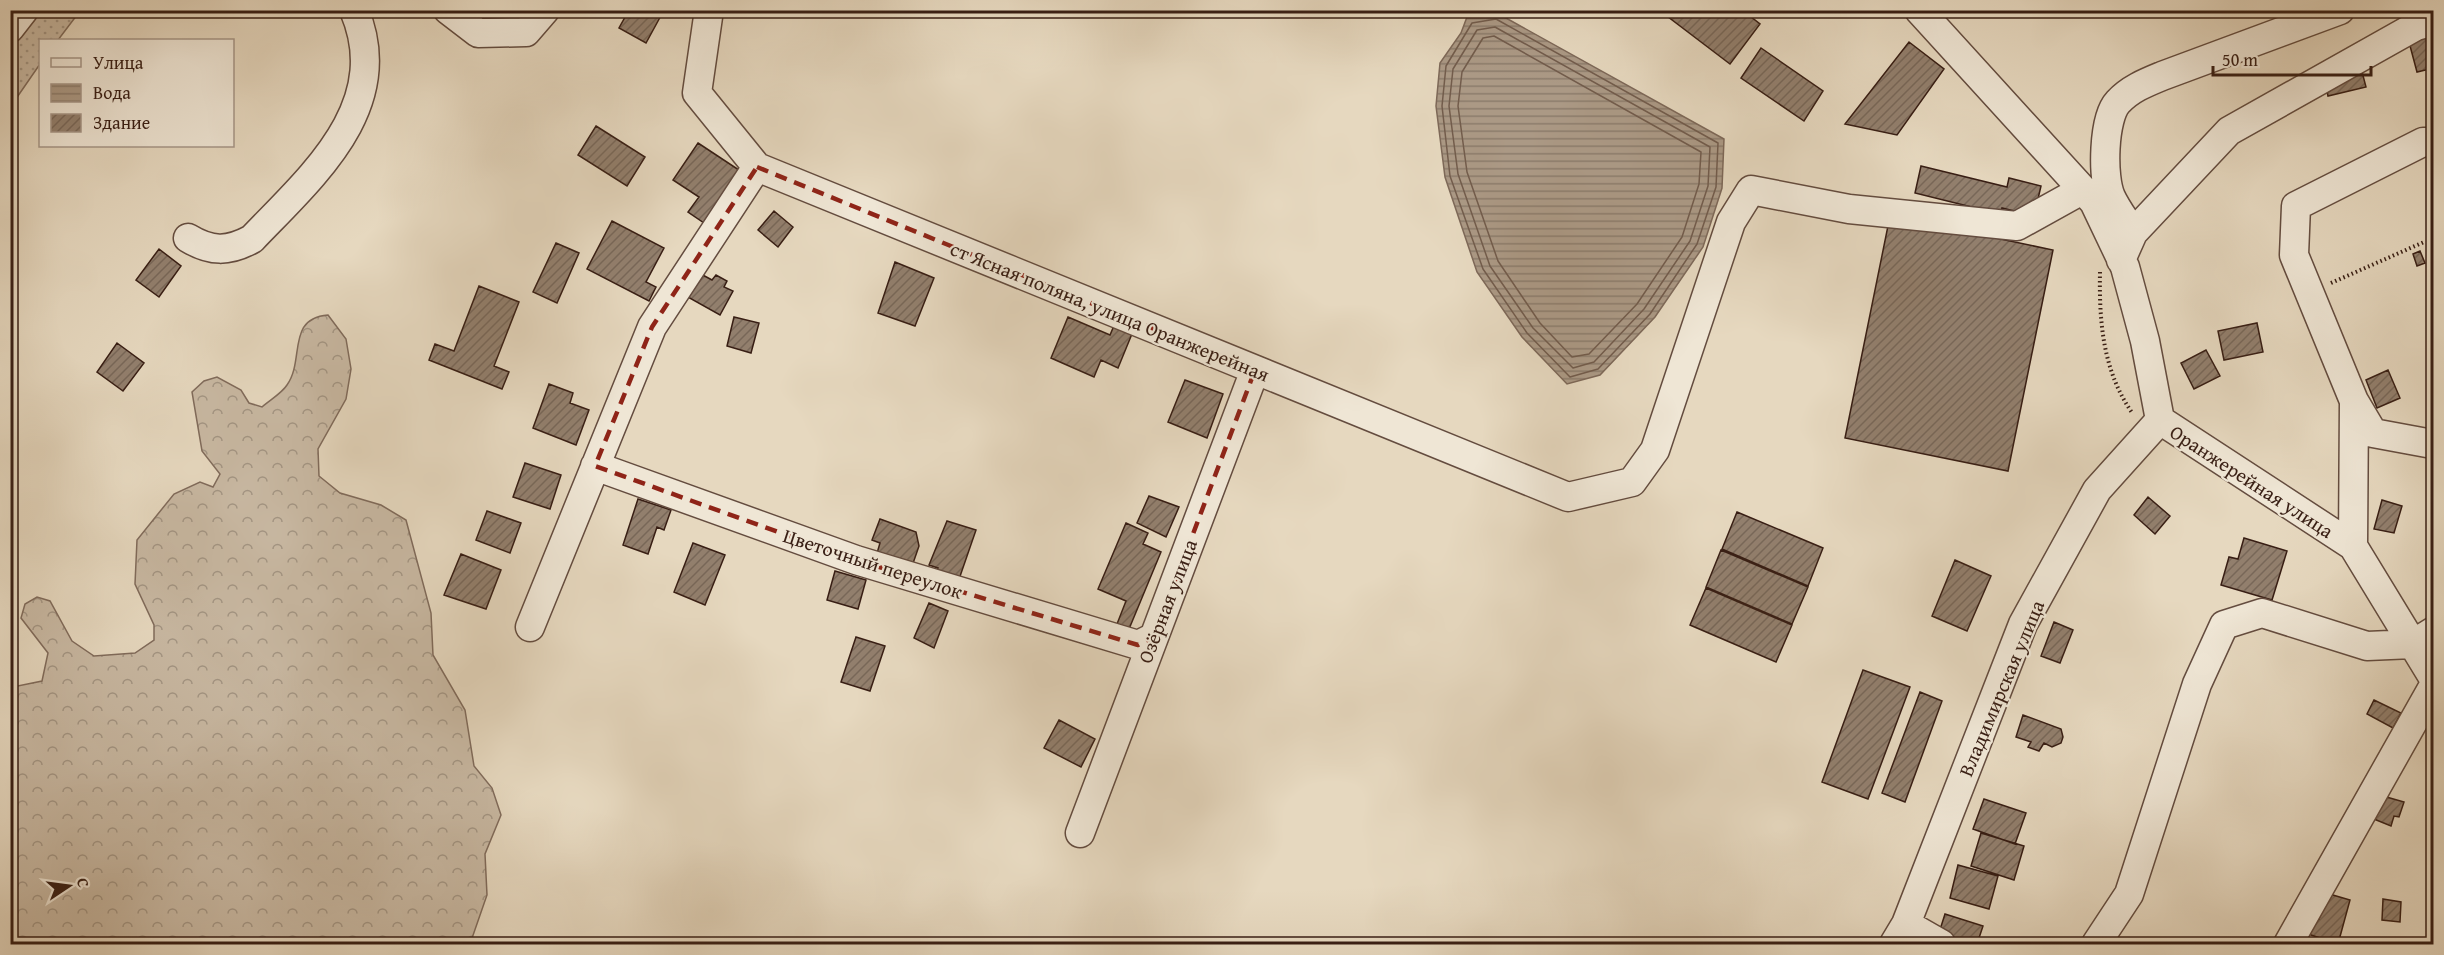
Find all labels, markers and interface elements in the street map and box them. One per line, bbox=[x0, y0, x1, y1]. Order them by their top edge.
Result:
legend bbox=[39, 39, 234, 147]
scale bar bbox=[2213, 39, 2370, 77]
text: 50 m bbox=[2222, 46, 2258, 73]
text: Улица bbox=[93, 49, 144, 76]
text: Вода bbox=[93, 79, 131, 106]
text: Здание bbox=[93, 109, 150, 136]
street label: ст Ясная поляна, улица Оранжерейная bbox=[946, 234, 1274, 388]
street label: Оранжерейная улица bbox=[2165, 417, 2340, 545]
street label: Цветочный переулок bbox=[779, 520, 967, 606]
street label: Озёрная улица bbox=[1130, 534, 1204, 667]
street label: Владимирская улица bbox=[1951, 595, 2051, 781]
north arrow bbox=[39, 856, 99, 916]
text: С bbox=[71, 876, 96, 890]

